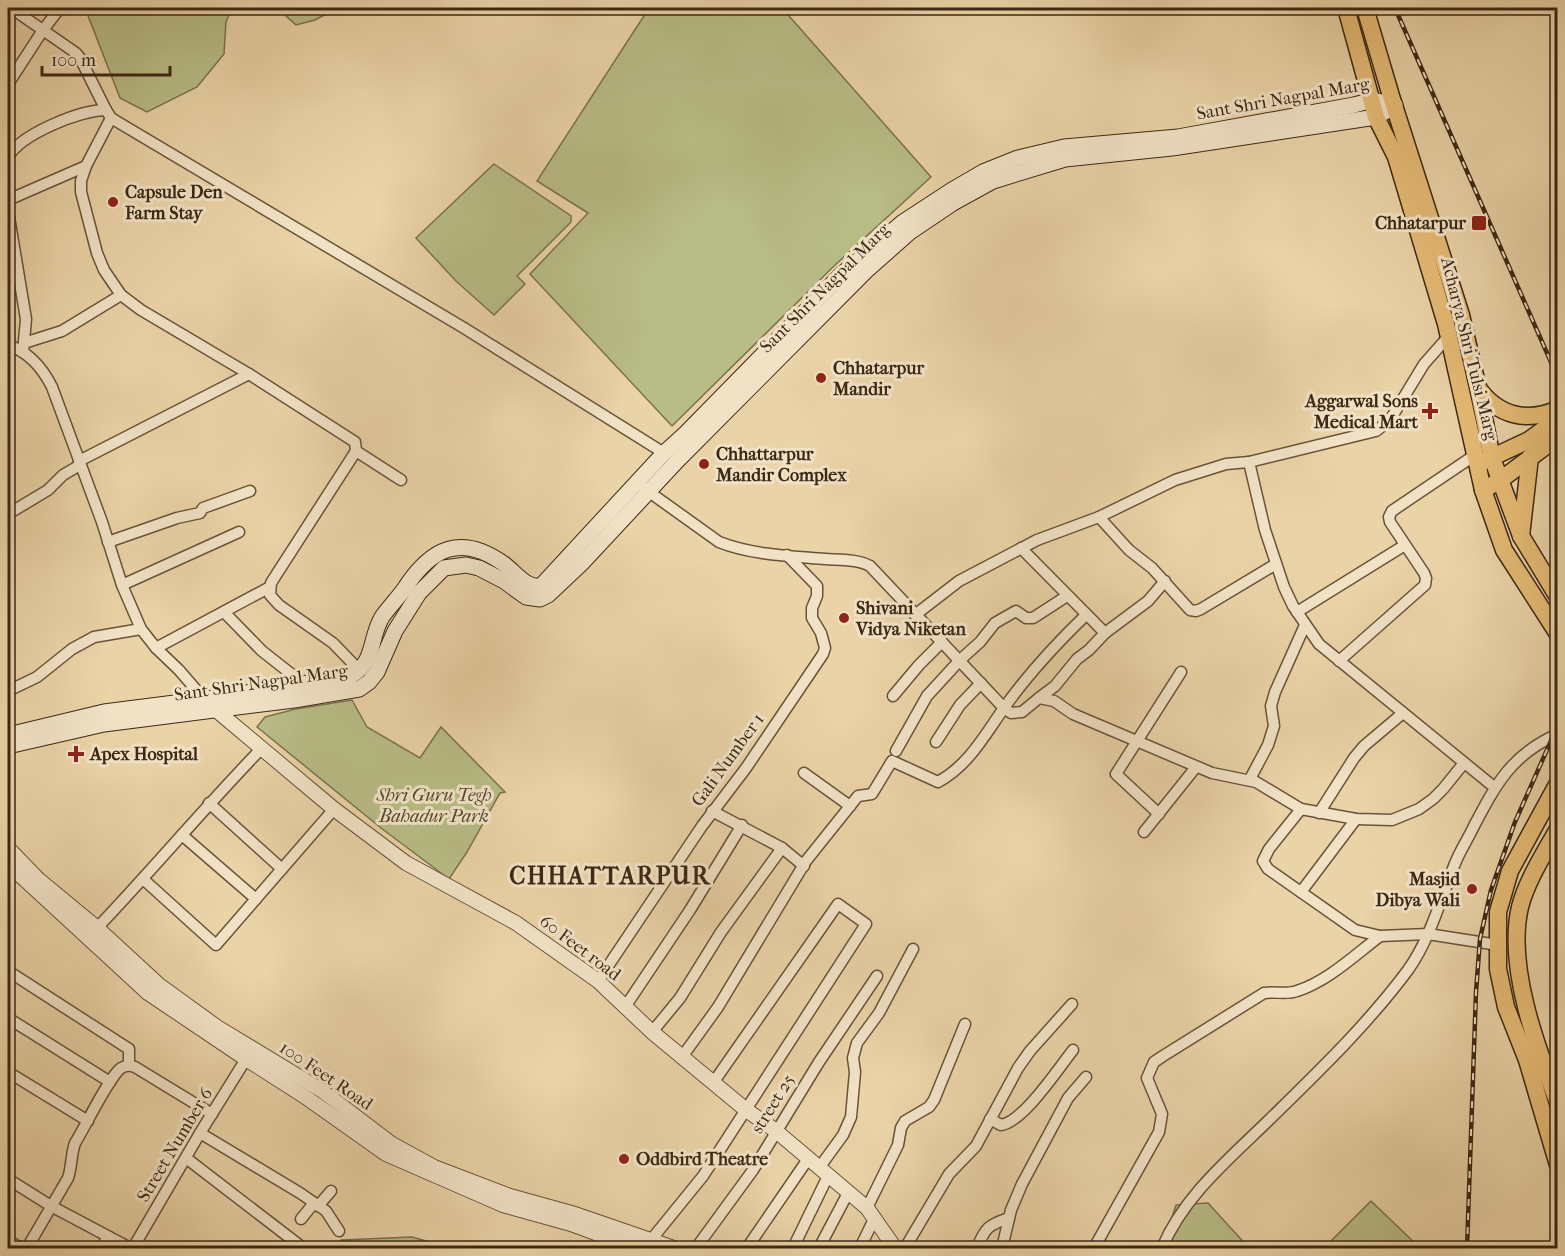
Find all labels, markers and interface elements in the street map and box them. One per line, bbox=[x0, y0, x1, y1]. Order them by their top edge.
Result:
scale bar bbox=[42, 39, 170, 77]
text: 100 m bbox=[51, 50, 96, 71]
street label: Sant Shri Nagpal Marg bbox=[1195, 73, 1371, 125]
place label: Capsule Den Farm Stay bbox=[124, 182, 223, 224]
marker: Capsule Den Farm Stay bbox=[106, 195, 120, 209]
place label: Chhatarpur bbox=[1375, 213, 1466, 234]
marker: Chhatarpur bbox=[1470, 214, 1488, 232]
street label: Sant Shri Nagpal Marg bbox=[756, 218, 895, 357]
street label: Acharya Shri Tulsi Marg bbox=[1436, 254, 1502, 443]
place label: Chhatarpur Mandir bbox=[832, 358, 924, 400]
marker: Chhatarpur Mandir bbox=[814, 371, 828, 385]
place label: Aggarwal Sons Medical Mart bbox=[1304, 391, 1419, 433]
marker: Aggarwal Sons Medical Mart bbox=[1423, 404, 1437, 418]
place label: Chhattarpur Mandir Complex bbox=[715, 444, 847, 486]
marker: Chhattarpur Mandir Complex bbox=[697, 457, 711, 471]
place label: Shivani Vidya Niketan bbox=[855, 598, 966, 640]
marker: Shivani Vidya Niketan bbox=[837, 611, 851, 625]
street label: Sant Shri Nagpal Marg bbox=[173, 660, 350, 706]
street label: Gali Number 1 bbox=[687, 709, 769, 811]
place label: Apex Hospital bbox=[89, 744, 199, 765]
marker: Apex Hospital bbox=[67, 745, 85, 763]
park label: Shri Guru Tegh Bahadur Park bbox=[375, 785, 492, 827]
district label: CHHATTARPUR bbox=[509, 862, 711, 890]
place label: Masjid Dibya Wali bbox=[1376, 869, 1461, 911]
marker: Masjid Dibya Wali bbox=[1465, 882, 1479, 896]
street label: 60 Feet road bbox=[535, 911, 625, 985]
street label: 100 Feet Road bbox=[275, 1037, 377, 1115]
street label: street 25 bbox=[747, 1070, 799, 1137]
street label: Street Number 6 bbox=[133, 1084, 217, 1206]
place label: Oddbird Theatre bbox=[636, 1149, 768, 1170]
marker: Oddbird Theatre bbox=[617, 1152, 631, 1166]

